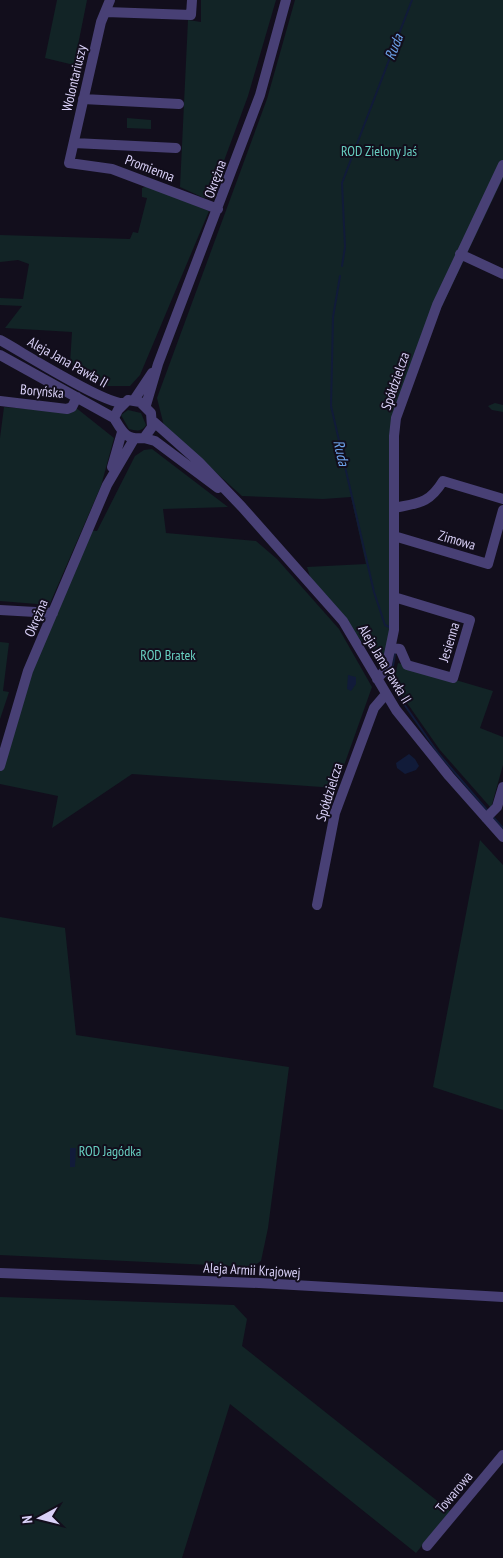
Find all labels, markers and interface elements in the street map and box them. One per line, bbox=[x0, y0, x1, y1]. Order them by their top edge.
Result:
water label: Ruda bbox=[380, 30, 407, 62]
street label: Wolontariuszy bbox=[58, 42, 91, 113]
park label: ROD Zielony Jaś bbox=[341, 142, 417, 160]
street label: Promienna bbox=[123, 150, 177, 186]
street label: Okrężna bbox=[200, 157, 230, 201]
street label: Aleja Jana Pawła II bbox=[25, 333, 111, 391]
street label: Spółdzielcza bbox=[377, 350, 413, 412]
street label: Boryńska bbox=[19, 380, 65, 402]
water label: Ruda bbox=[329, 438, 354, 469]
street label: Zimowa bbox=[436, 526, 478, 554]
street label: Okrężna bbox=[20, 596, 52, 640]
street label: Jesienna bbox=[434, 620, 464, 665]
street label: Aleja Jana Pawła II bbox=[354, 621, 416, 707]
park label: ROD Bratek bbox=[140, 646, 196, 664]
street label: Spółdzielcza bbox=[312, 761, 346, 823]
park label: ROD Jagódka bbox=[79, 1142, 141, 1160]
street label: Aleja Armii Krajowej bbox=[203, 1258, 301, 1282]
street label: Towarowa bbox=[432, 1468, 476, 1516]
north arrow bbox=[15, 1493, 65, 1543]
text: N bbox=[18, 1515, 36, 1524]

